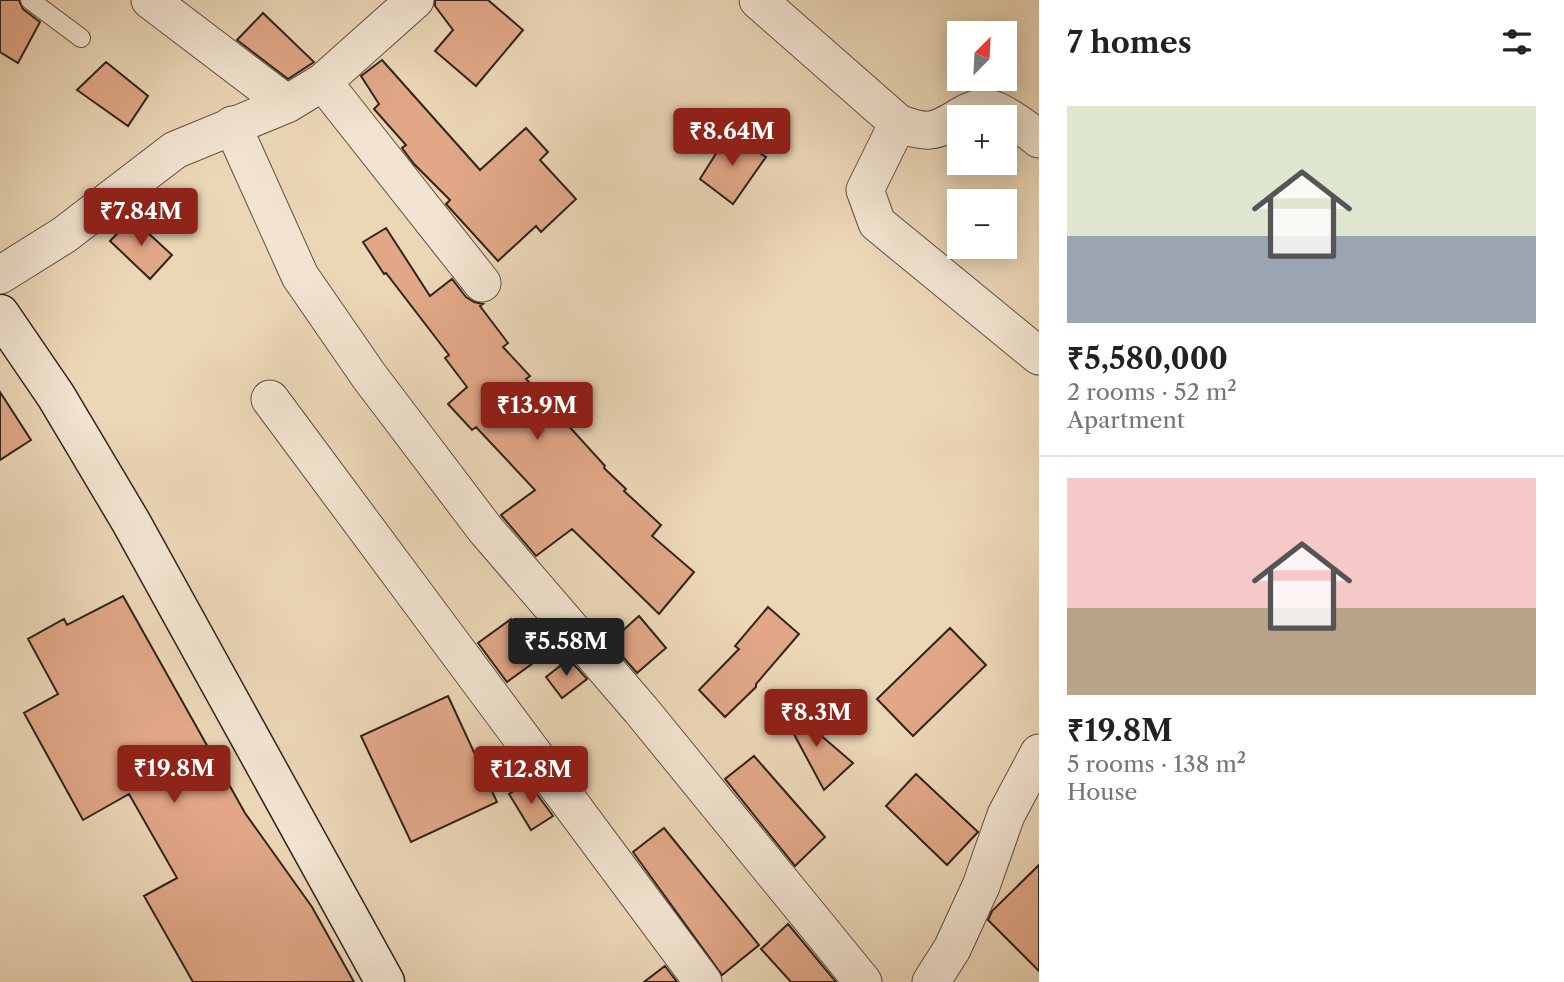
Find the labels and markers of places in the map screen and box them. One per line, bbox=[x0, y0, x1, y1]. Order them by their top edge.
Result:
pin: ₹8.64M bbox=[675, 108, 789, 168]
pin: ₹7.84M bbox=[84, 188, 198, 248]
pin: ₹13.9M bbox=[480, 382, 594, 442]
pin: ₹5.58M bbox=[509, 618, 623, 678]
pin: ₹8.3M bbox=[767, 690, 865, 749]
pin: ₹19.8M bbox=[117, 746, 231, 805]
pin: ₹12.8M bbox=[474, 746, 588, 806]

